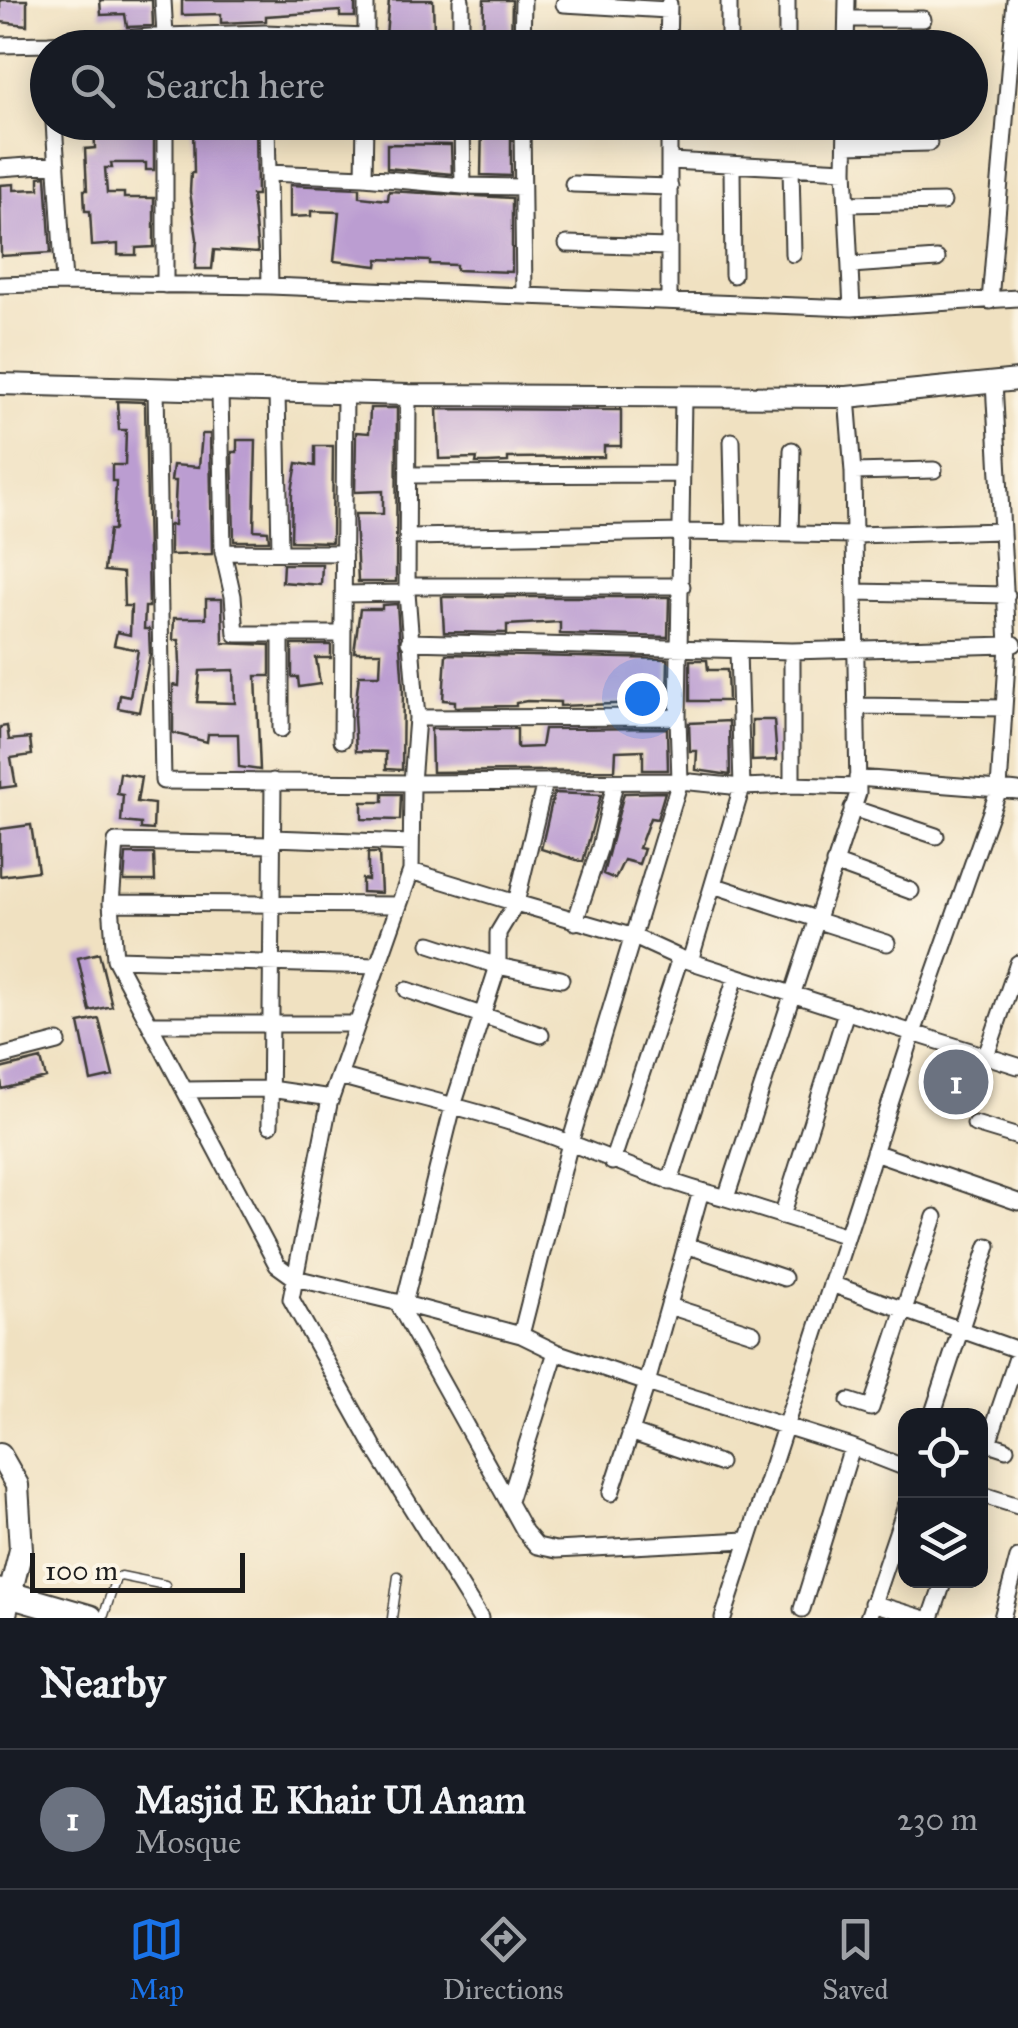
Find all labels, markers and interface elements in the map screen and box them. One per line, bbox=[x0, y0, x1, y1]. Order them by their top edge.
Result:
search box bbox=[30, 30, 988, 140]
icon: search bbox=[65, 58, 120, 113]
text: Search here bbox=[145, 62, 325, 108]
your location bbox=[617, 673, 668, 724]
pin: 1 bbox=[924, 1044, 988, 1120]
map controls bbox=[898, 1408, 988, 1588]
button: locate bbox=[898, 1408, 988, 1498]
button: layers bbox=[898, 1498, 988, 1588]
scale bar bbox=[30, 1548, 245, 1592]
text: 100 m bbox=[45, 1553, 118, 1588]
text: Nearby bbox=[40, 1657, 165, 1709]
text: Masjid E Khair Ul Anam bbox=[135, 1777, 526, 1823]
text: 1 bbox=[66, 1800, 79, 1839]
text: 230 m bbox=[897, 1800, 978, 1839]
text: Mosque bbox=[135, 1823, 241, 1862]
tab: Map bbox=[129, 1912, 184, 2007]
tab: Directions bbox=[443, 1912, 564, 2007]
tab: Saved bbox=[822, 1912, 889, 2007]

